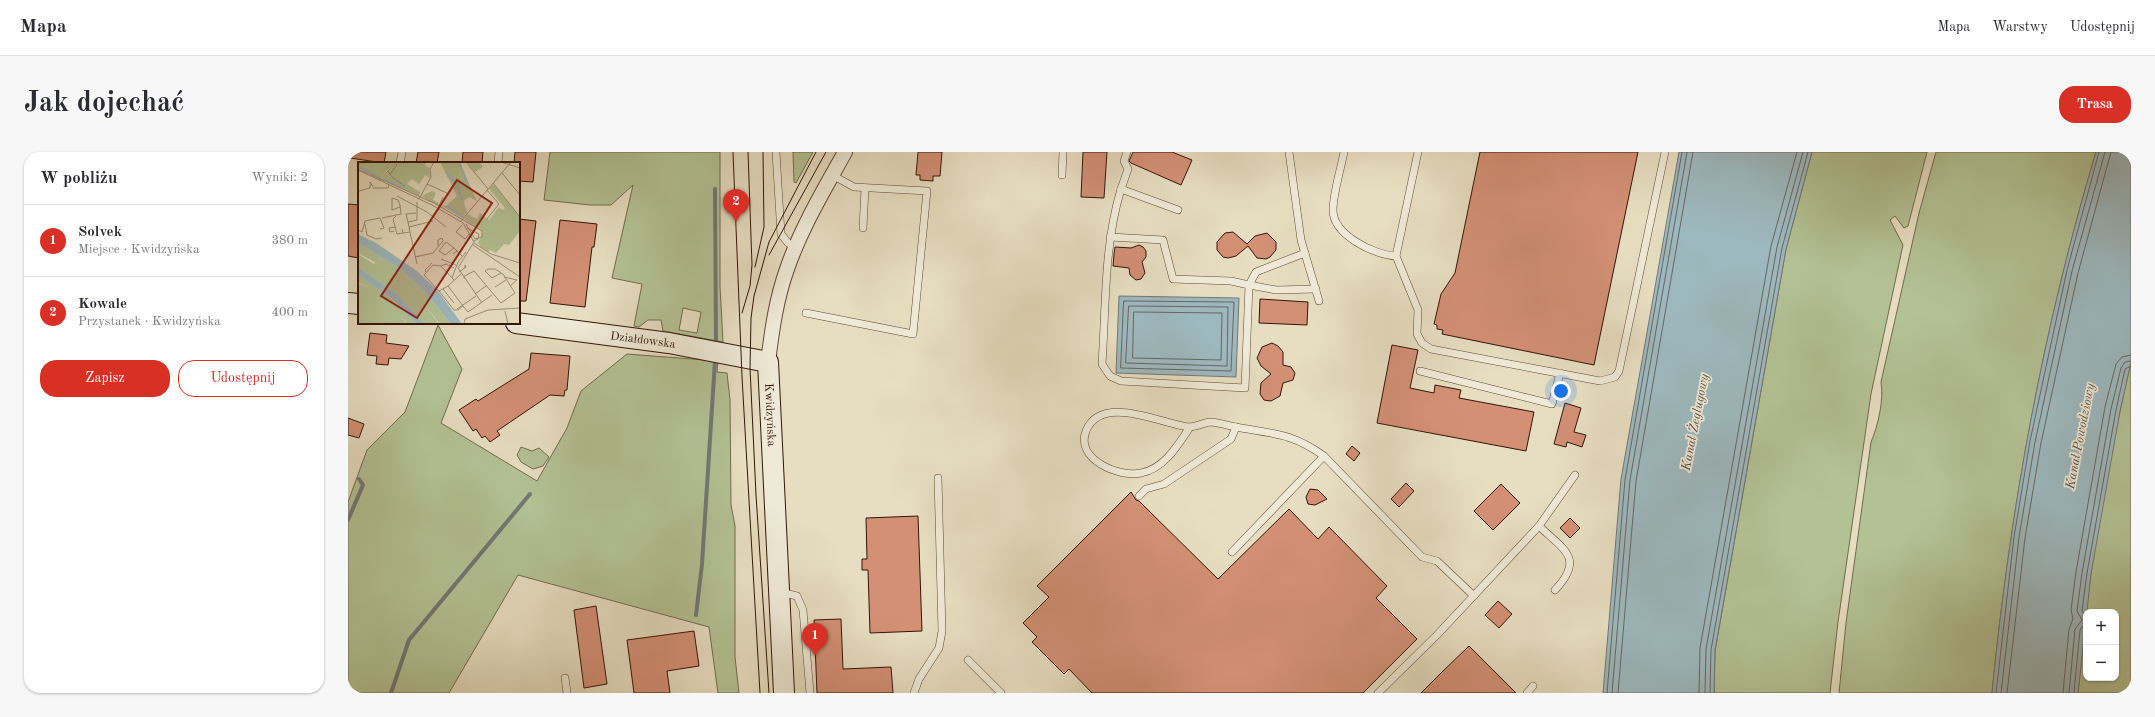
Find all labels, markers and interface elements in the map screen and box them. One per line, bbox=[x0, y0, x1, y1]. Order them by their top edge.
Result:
text: Mapa bbox=[20, 18, 67, 37]
text: Mapa bbox=[1937, 20, 1970, 34]
text: Warstwy bbox=[1992, 20, 2048, 34]
text: Udostępnij bbox=[2070, 20, 2135, 34]
button: Trasa bbox=[2059, 86, 2131, 123]
text: Jak dojechać bbox=[24, 90, 184, 118]
inset map bbox=[358, 162, 520, 324]
text: W pobliżu bbox=[40, 170, 117, 187]
text: Wyniki: 2 bbox=[252, 171, 308, 184]
pin: 2 bbox=[723, 189, 749, 222]
text: Solvek bbox=[78, 225, 122, 240]
text: 1 bbox=[49, 234, 57, 247]
text: 380 m bbox=[271, 234, 308, 247]
text: Miejsce · Kwidzyńska bbox=[78, 243, 199, 256]
text: Kowale bbox=[78, 297, 127, 312]
text: 2 bbox=[49, 306, 57, 319]
text: 400 m bbox=[271, 306, 308, 319]
text: Przystanek · Kwidzyńska bbox=[78, 315, 221, 328]
street label: Działdowska bbox=[609, 330, 677, 351]
button: Zapisz bbox=[40, 360, 170, 397]
button: Udostępnij bbox=[178, 360, 308, 397]
water label: Kanał Żeglugowy bbox=[1677, 372, 1711, 473]
your location bbox=[1551, 381, 1571, 401]
water label: Kanał Powodziowy bbox=[2064, 382, 2097, 491]
street label: Kwidzyńska bbox=[762, 383, 777, 447]
map controls bbox=[2083, 609, 2119, 681]
button: + bbox=[2083, 609, 2119, 645]
pin: 1 bbox=[802, 623, 828, 656]
button: − bbox=[2083, 645, 2119, 681]

